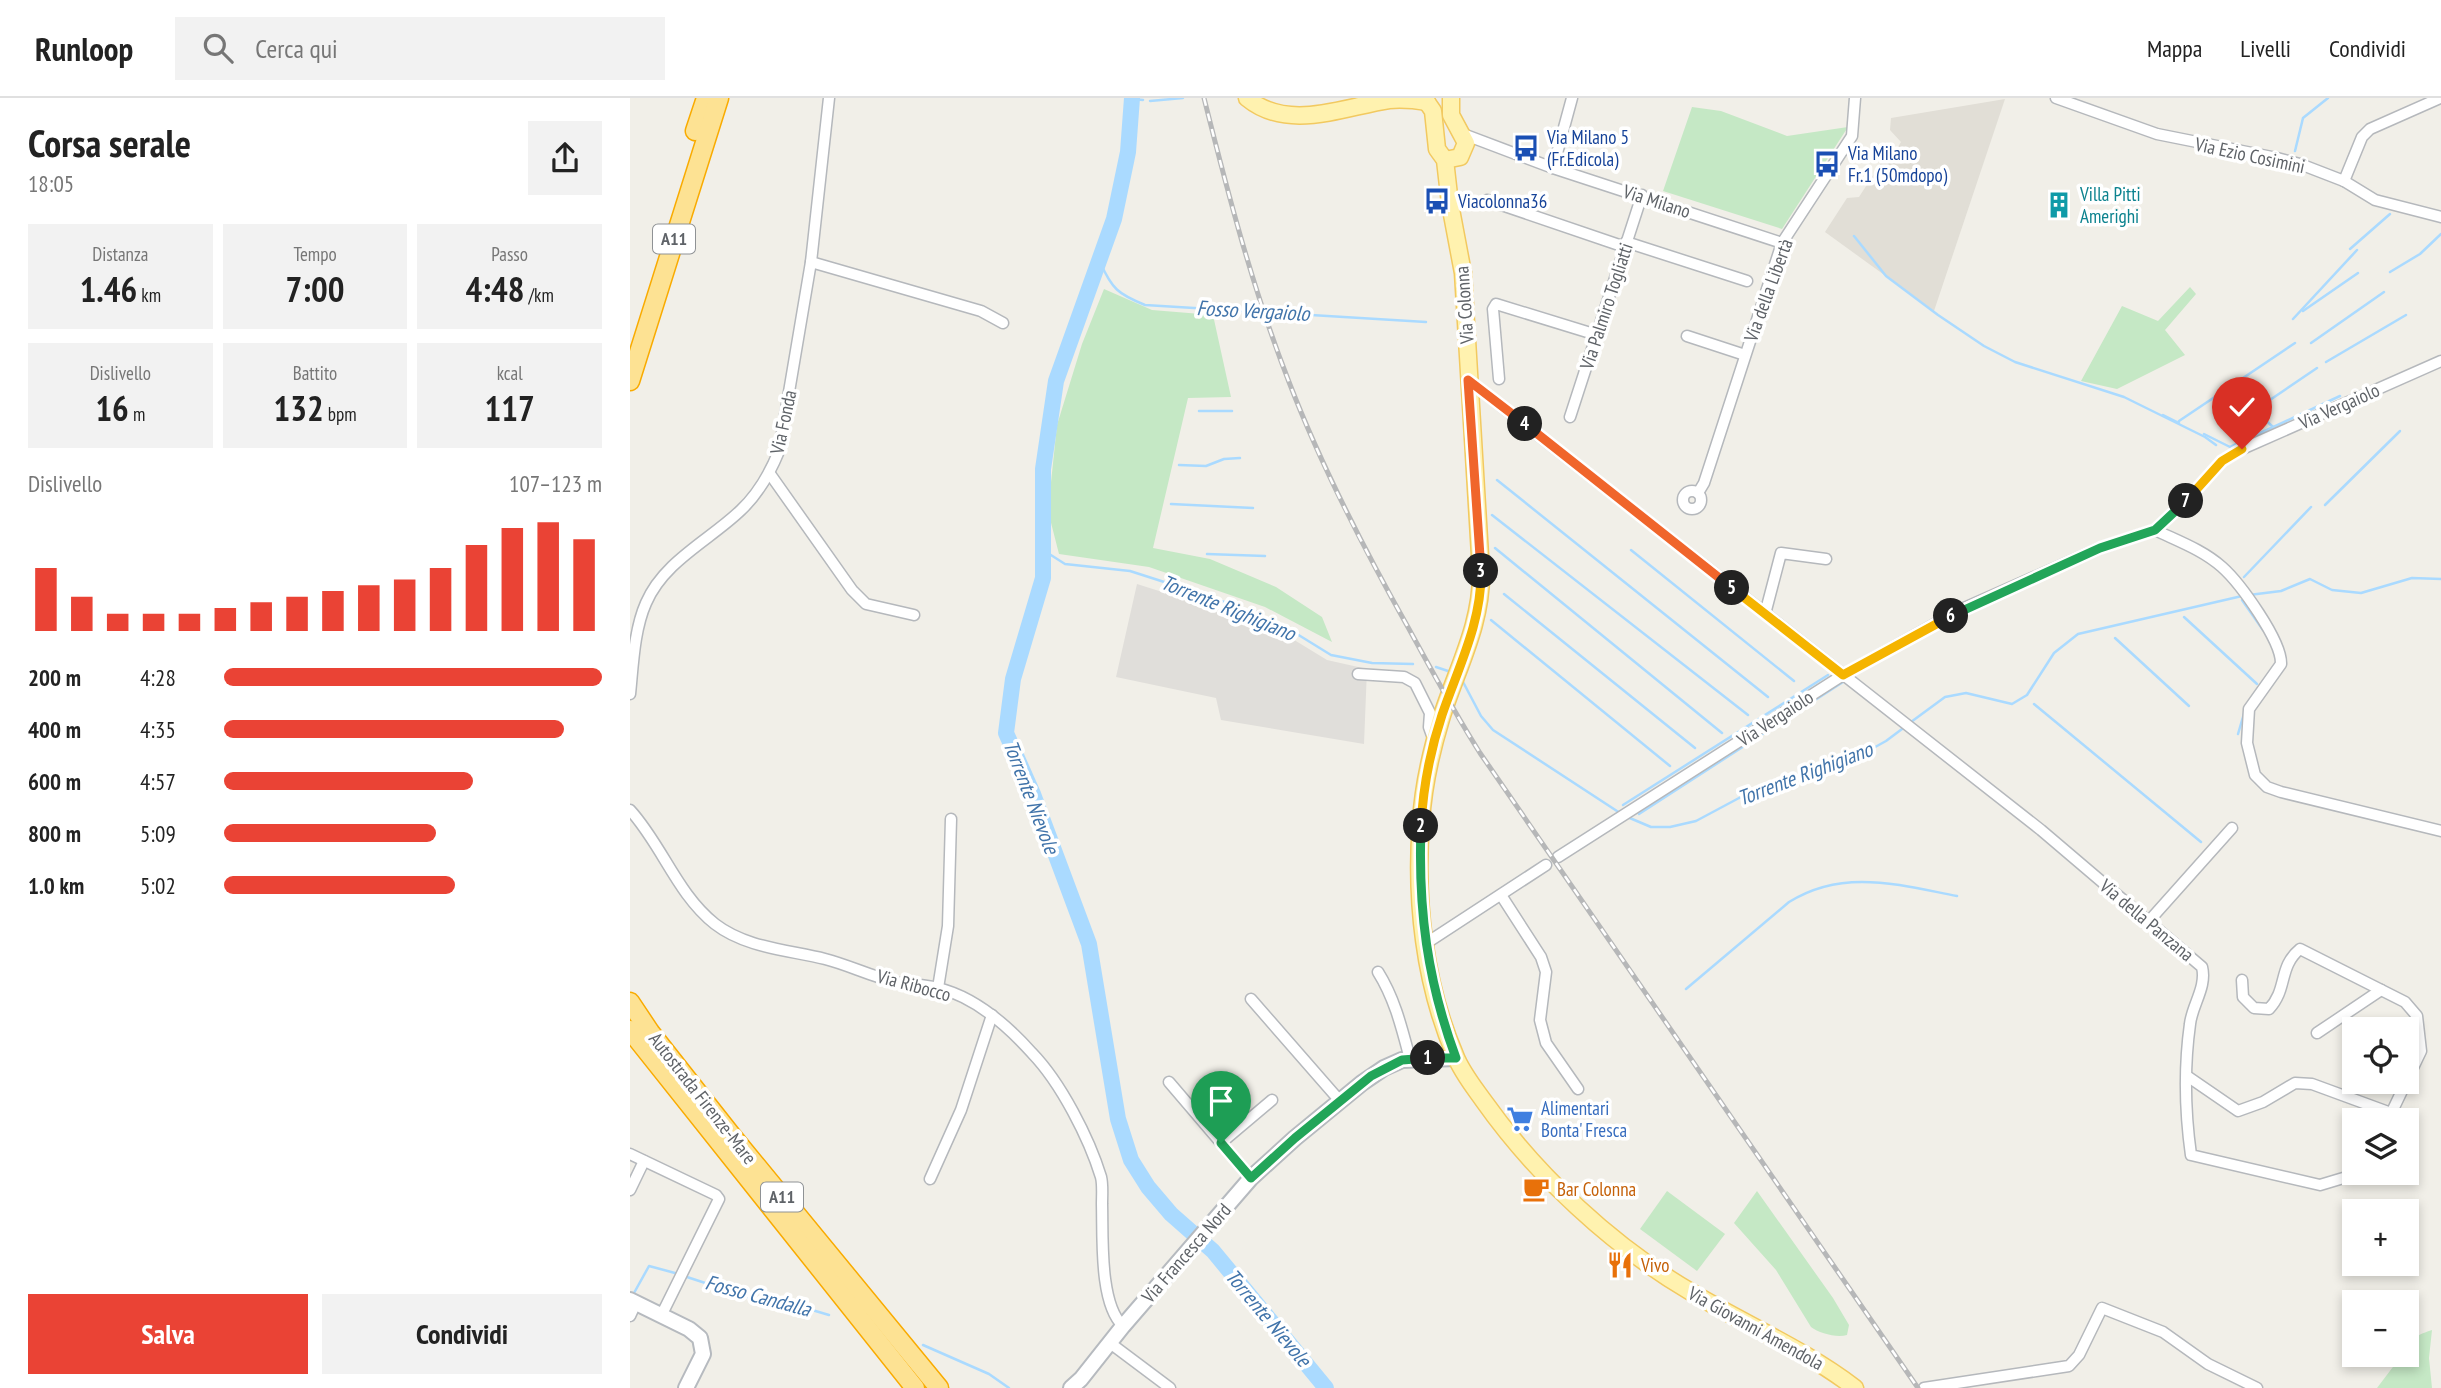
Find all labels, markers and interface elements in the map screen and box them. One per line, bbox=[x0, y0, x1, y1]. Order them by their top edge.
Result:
search box bbox=[175, 17, 665, 80]
text: Runloop bbox=[35, 27, 133, 70]
icon: search bbox=[199, 29, 237, 67]
text: Cerca qui bbox=[255, 32, 338, 65]
text: Mappa bbox=[2147, 33, 2202, 64]
text: Livelli bbox=[2240, 33, 2291, 64]
text: Condividi bbox=[2329, 33, 2406, 64]
text: Corsa serale bbox=[28, 118, 191, 167]
button: share bbox=[528, 121, 602, 195]
place label: Via Milano 5 (Fr.Edicola) bbox=[1546, 125, 1629, 171]
street label: Via Ezio Cosimini bbox=[2192, 131, 2307, 178]
bus stop icon: Via Milano 5 (Fr.Edicola) bbox=[1511, 133, 1541, 163]
place label: Via Milano Fr.1 (50mdopo) bbox=[1847, 141, 1948, 187]
bus stop icon: Via Milano Fr.1 (50mdopo) bbox=[1812, 149, 1842, 179]
text: 18:05 bbox=[28, 169, 74, 198]
street label: Via Milano bbox=[1619, 179, 1694, 223]
place label: Villa Pitti Amerighi bbox=[2079, 182, 2141, 228]
bus stop icon: Viacolonna36 bbox=[1422, 186, 1452, 216]
place label: Viacolonna36 bbox=[1457, 189, 1547, 213]
building icon: Villa Pitti Amerighi bbox=[2044, 190, 2074, 220]
road number: A11 bbox=[653, 224, 695, 254]
street label: Via della Libertà bbox=[1738, 235, 1798, 346]
street label: Via Palmiro Togliatti bbox=[1574, 240, 1638, 373]
text: Distanza bbox=[92, 242, 148, 266]
text: Tempo bbox=[293, 242, 337, 266]
text: Passo bbox=[491, 242, 528, 266]
street label: Via Colonna bbox=[1449, 265, 1479, 346]
text: 1.46 bbox=[80, 266, 137, 312]
text: 7:00 bbox=[286, 266, 344, 312]
text: 4:48 bbox=[465, 266, 524, 312]
text: km bbox=[137, 283, 161, 307]
text: /km bbox=[524, 283, 554, 307]
water label: Fosso Vergaiolo bbox=[1196, 294, 1312, 327]
text: Dislivello bbox=[90, 361, 151, 385]
text: Battito bbox=[293, 361, 337, 385]
text: kcal bbox=[497, 361, 523, 385]
pin bbox=[2212, 377, 2272, 449]
street label: Via Vergaiolo bbox=[2294, 378, 2383, 435]
text: 16 bbox=[95, 385, 129, 431]
text: 132 bbox=[273, 385, 324, 431]
text: 117 bbox=[485, 385, 535, 431]
street label: Via Fonda bbox=[764, 388, 801, 457]
icon: check bbox=[2223, 388, 2261, 426]
text: m bbox=[129, 402, 145, 426]
text: bpm bbox=[324, 402, 357, 426]
pin: 4 bbox=[1508, 406, 1542, 442]
text: 4 bbox=[1520, 411, 1529, 435]
text: Dislivello bbox=[28, 469, 102, 498]
text: 107–123 m bbox=[509, 469, 602, 498]
pin: 7 bbox=[2168, 484, 2204, 518]
text: 7 bbox=[2181, 488, 2190, 512]
pin: 3 bbox=[1464, 554, 1498, 588]
text: 3 bbox=[1476, 558, 1485, 582]
water label: Torrente Righigiano bbox=[1157, 568, 1301, 647]
pin: 5 bbox=[1714, 570, 1750, 606]
text: 5 bbox=[1727, 575, 1736, 599]
pin: 6 bbox=[1934, 598, 1968, 634]
text: 6 bbox=[1946, 603, 1955, 627]
text: 200 m bbox=[28, 663, 81, 692]
text: 4:28 bbox=[140, 663, 176, 692]
street label: Via Vergaiolo bbox=[1732, 685, 1818, 752]
text: 400 m bbox=[28, 715, 81, 744]
text: 4:35 bbox=[140, 715, 176, 744]
water label: Torrente Righigiano bbox=[1734, 735, 1878, 812]
water label: Torrente Nievole bbox=[997, 736, 1066, 859]
text: 600 m bbox=[28, 767, 81, 796]
text: 4:57 bbox=[140, 767, 176, 796]
pin: 2 bbox=[1404, 808, 1438, 844]
text: 2 bbox=[1416, 813, 1425, 837]
text: 800 m bbox=[28, 819, 81, 848]
text: 5:09 bbox=[140, 819, 176, 848]
text: 1.0 km bbox=[28, 871, 84, 900]
text: 5:02 bbox=[140, 871, 176, 900]
street label: Via della Panzana bbox=[2094, 873, 2199, 966]
street label: Via Ribocco bbox=[874, 963, 953, 1006]
map controls bbox=[2342, 1017, 2419, 1367]
button: locate bbox=[2342, 1017, 2419, 1094]
street label: Autostrada Firenze-Mare bbox=[644, 1027, 762, 1169]
pin: 1 bbox=[1410, 1040, 1446, 1076]
text: 1 bbox=[1423, 1045, 1432, 1069]
pin bbox=[1191, 1071, 1251, 1143]
icon: arrive bbox=[1202, 1082, 1240, 1120]
place label: Alimentari Bonta' Fresca bbox=[1541, 1096, 1627, 1142]
supermarket icon: Alimentari Bonta' Fresca bbox=[1505, 1104, 1535, 1134]
button: layers bbox=[2342, 1108, 2419, 1185]
cafe icon: Bar Colonna bbox=[1521, 1174, 1551, 1204]
place label: Bar Colonna bbox=[1557, 1177, 1636, 1201]
road number: A11 bbox=[761, 1182, 803, 1212]
street label: Via Francesca Nord bbox=[1135, 1198, 1236, 1309]
button: + bbox=[2342, 1199, 2419, 1276]
restaurant icon: Vivo bbox=[1605, 1250, 1635, 1280]
place label: Vivo bbox=[1640, 1253, 1670, 1277]
water label: Torrente Nievole bbox=[1220, 1263, 1318, 1373]
water label: Fosso Candalla bbox=[702, 1268, 815, 1323]
street label: Via Giovanni Amendola bbox=[1683, 1280, 1828, 1375]
button: − bbox=[2342, 1290, 2419, 1367]
button: Salva bbox=[28, 1294, 308, 1374]
button: Condividi bbox=[322, 1294, 602, 1374]

